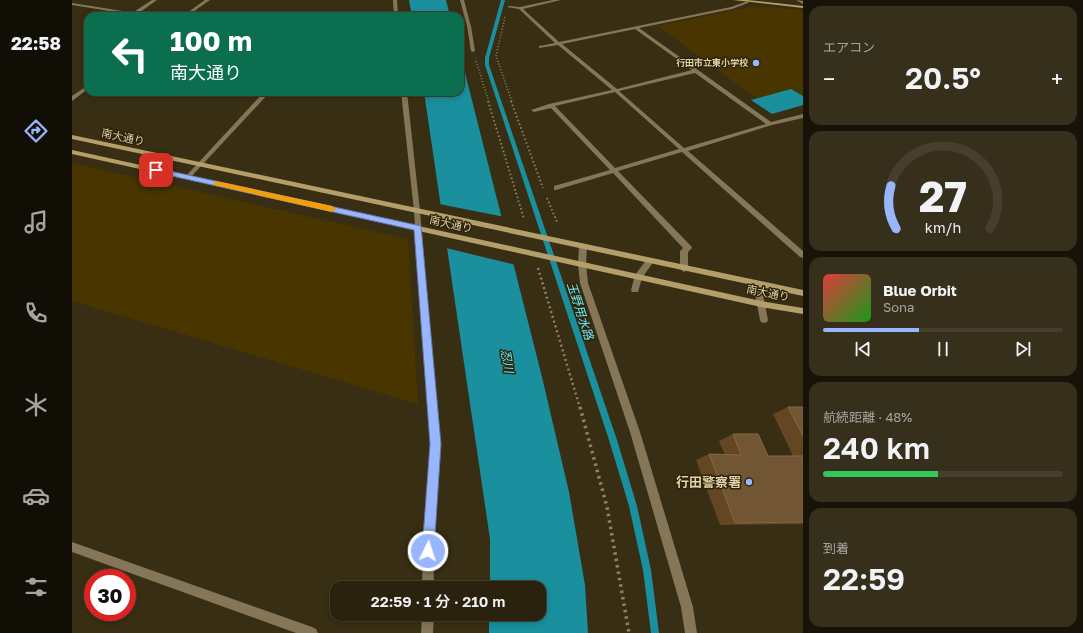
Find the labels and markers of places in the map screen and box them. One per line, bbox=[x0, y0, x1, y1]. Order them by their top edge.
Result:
place label: 行田市立東小学校 bbox=[676, 57, 749, 68]
marker: 行田市立東小学校 bbox=[751, 58, 761, 68]
pin bbox=[139, 153, 173, 187]
place label: 行田警察署 bbox=[676, 474, 741, 490]
marker: 行田警察署 bbox=[744, 477, 754, 487]

